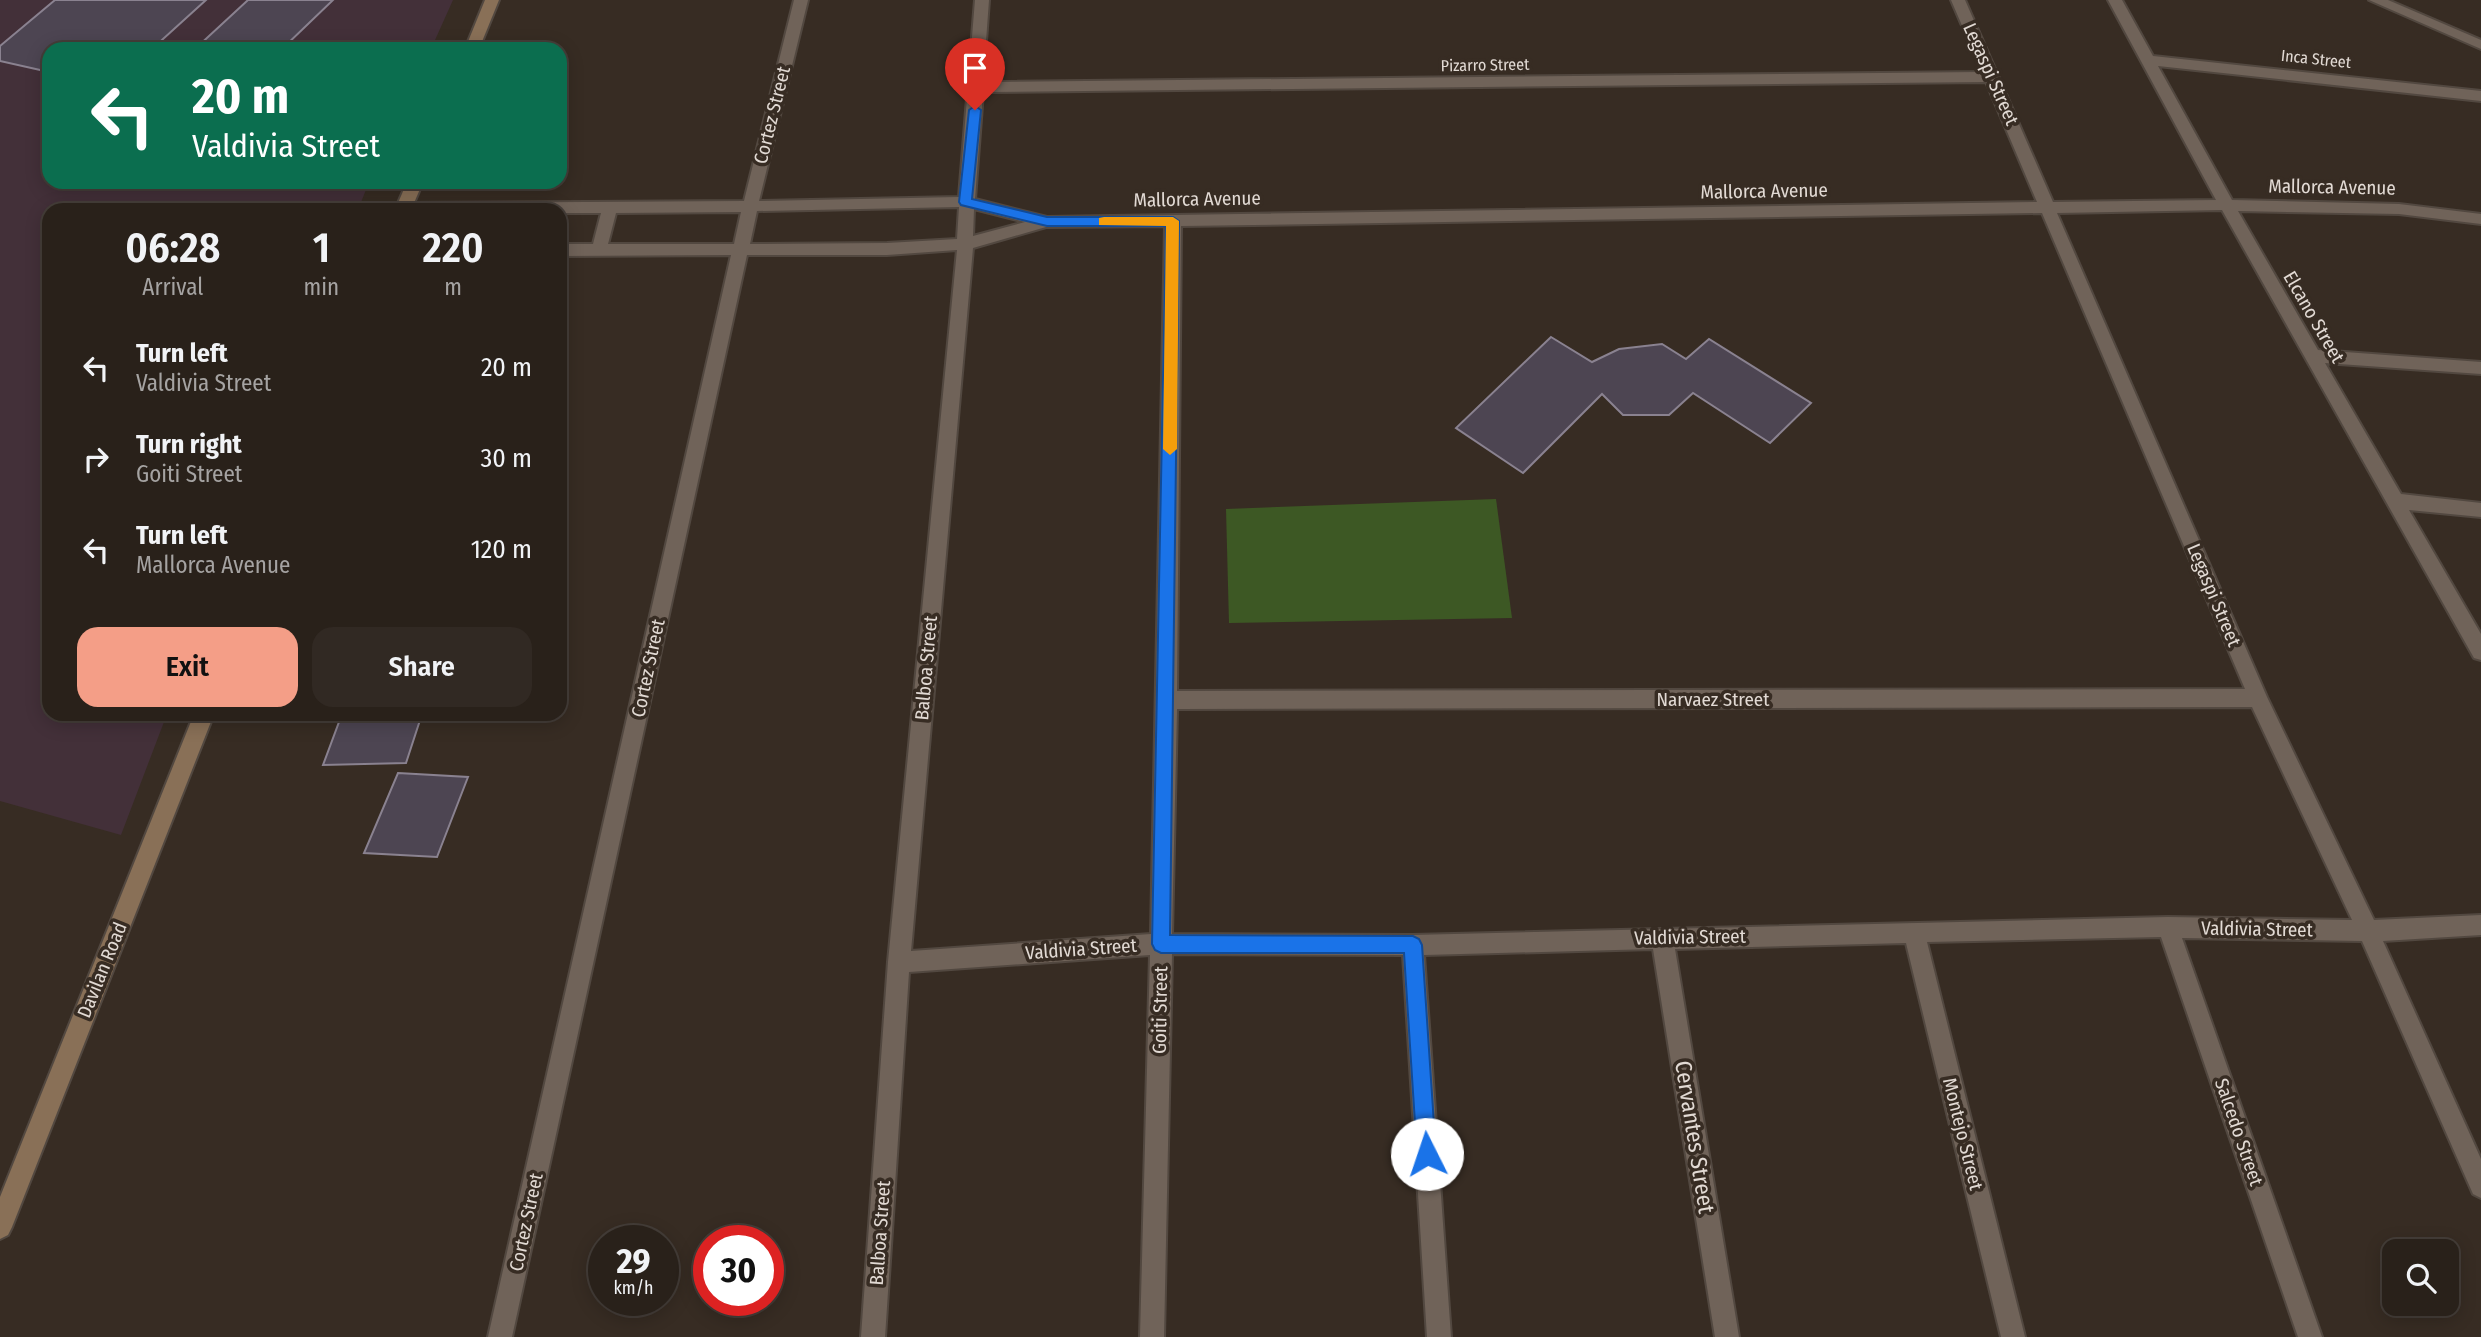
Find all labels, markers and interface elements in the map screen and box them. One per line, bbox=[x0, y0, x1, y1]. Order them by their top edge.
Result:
street label: Legaspi Street bbox=[1958, 19, 2024, 129]
pin bbox=[945, 38, 1005, 110]
street label: Inca Street bbox=[2280, 46, 2353, 72]
icon: arrive bbox=[956, 49, 994, 87]
street label: Pizarro Street bbox=[1441, 55, 1530, 75]
street label: Cortez Street bbox=[749, 63, 795, 166]
text: 20 m bbox=[192, 67, 289, 126]
icon: left bbox=[77, 70, 168, 161]
text: Valdivia Street bbox=[192, 127, 380, 165]
street label: Mallorca Avenue bbox=[2268, 174, 2396, 200]
street label: Mallorca Avenue bbox=[1700, 178, 1828, 204]
street label: Mallorca Avenue bbox=[1133, 186, 1261, 212]
text: 06:28 bbox=[125, 223, 220, 273]
text: 1 bbox=[313, 223, 330, 273]
text: 220 bbox=[423, 223, 484, 273]
street label: Elcano Street bbox=[2279, 267, 2350, 368]
text: Arrival bbox=[142, 273, 203, 301]
text: min bbox=[304, 273, 339, 301]
text: m bbox=[444, 273, 462, 301]
text: Turn left bbox=[136, 338, 228, 369]
icon: left bbox=[77, 349, 115, 387]
text: 20 m bbox=[481, 352, 532, 383]
text: Valdivia Street bbox=[136, 369, 271, 397]
text: Turn right bbox=[136, 429, 242, 460]
icon: right bbox=[77, 440, 115, 478]
text: 30 m bbox=[481, 443, 532, 474]
text: Goiti Street bbox=[136, 460, 242, 488]
text: Turn left bbox=[136, 520, 228, 551]
icon: left bbox=[77, 531, 115, 569]
text: 120 m bbox=[471, 534, 532, 565]
street label: Legaspi Street bbox=[2182, 540, 2246, 651]
text: Mallorca Avenue bbox=[136, 551, 290, 579]
street label: Balboa Street bbox=[910, 614, 942, 721]
street label: Cortez Street bbox=[626, 616, 670, 719]
button: Exit bbox=[77, 627, 298, 707]
button: Share bbox=[312, 627, 532, 707]
street label: Narvaez Street bbox=[1657, 688, 1770, 711]
street label: Valdivia Street bbox=[2201, 917, 2314, 941]
street label: Davilan Road bbox=[72, 919, 132, 1021]
street label: Valdivia Street bbox=[1634, 925, 1747, 949]
street label: Valdivia Street bbox=[1024, 934, 1138, 964]
street label: Goiti Street bbox=[1148, 965, 1172, 1054]
street label: Cervantes Street bbox=[1669, 1059, 1721, 1216]
street label: Salcedo Street bbox=[2210, 1075, 2268, 1189]
street label: Montejo Street bbox=[1938, 1076, 1988, 1193]
position arrow bbox=[1390, 1117, 1464, 1191]
street label: Cortez Street bbox=[504, 1170, 548, 1273]
street label: Balboa Street bbox=[865, 1179, 895, 1286]
speed limit sign: 30 bbox=[693, 1225, 784, 1316]
map controls bbox=[2382, 1239, 2459, 1316]
button: search bbox=[2382, 1239, 2459, 1316]
text: 29 bbox=[616, 1240, 651, 1282]
text: km/h bbox=[613, 1277, 654, 1299]

